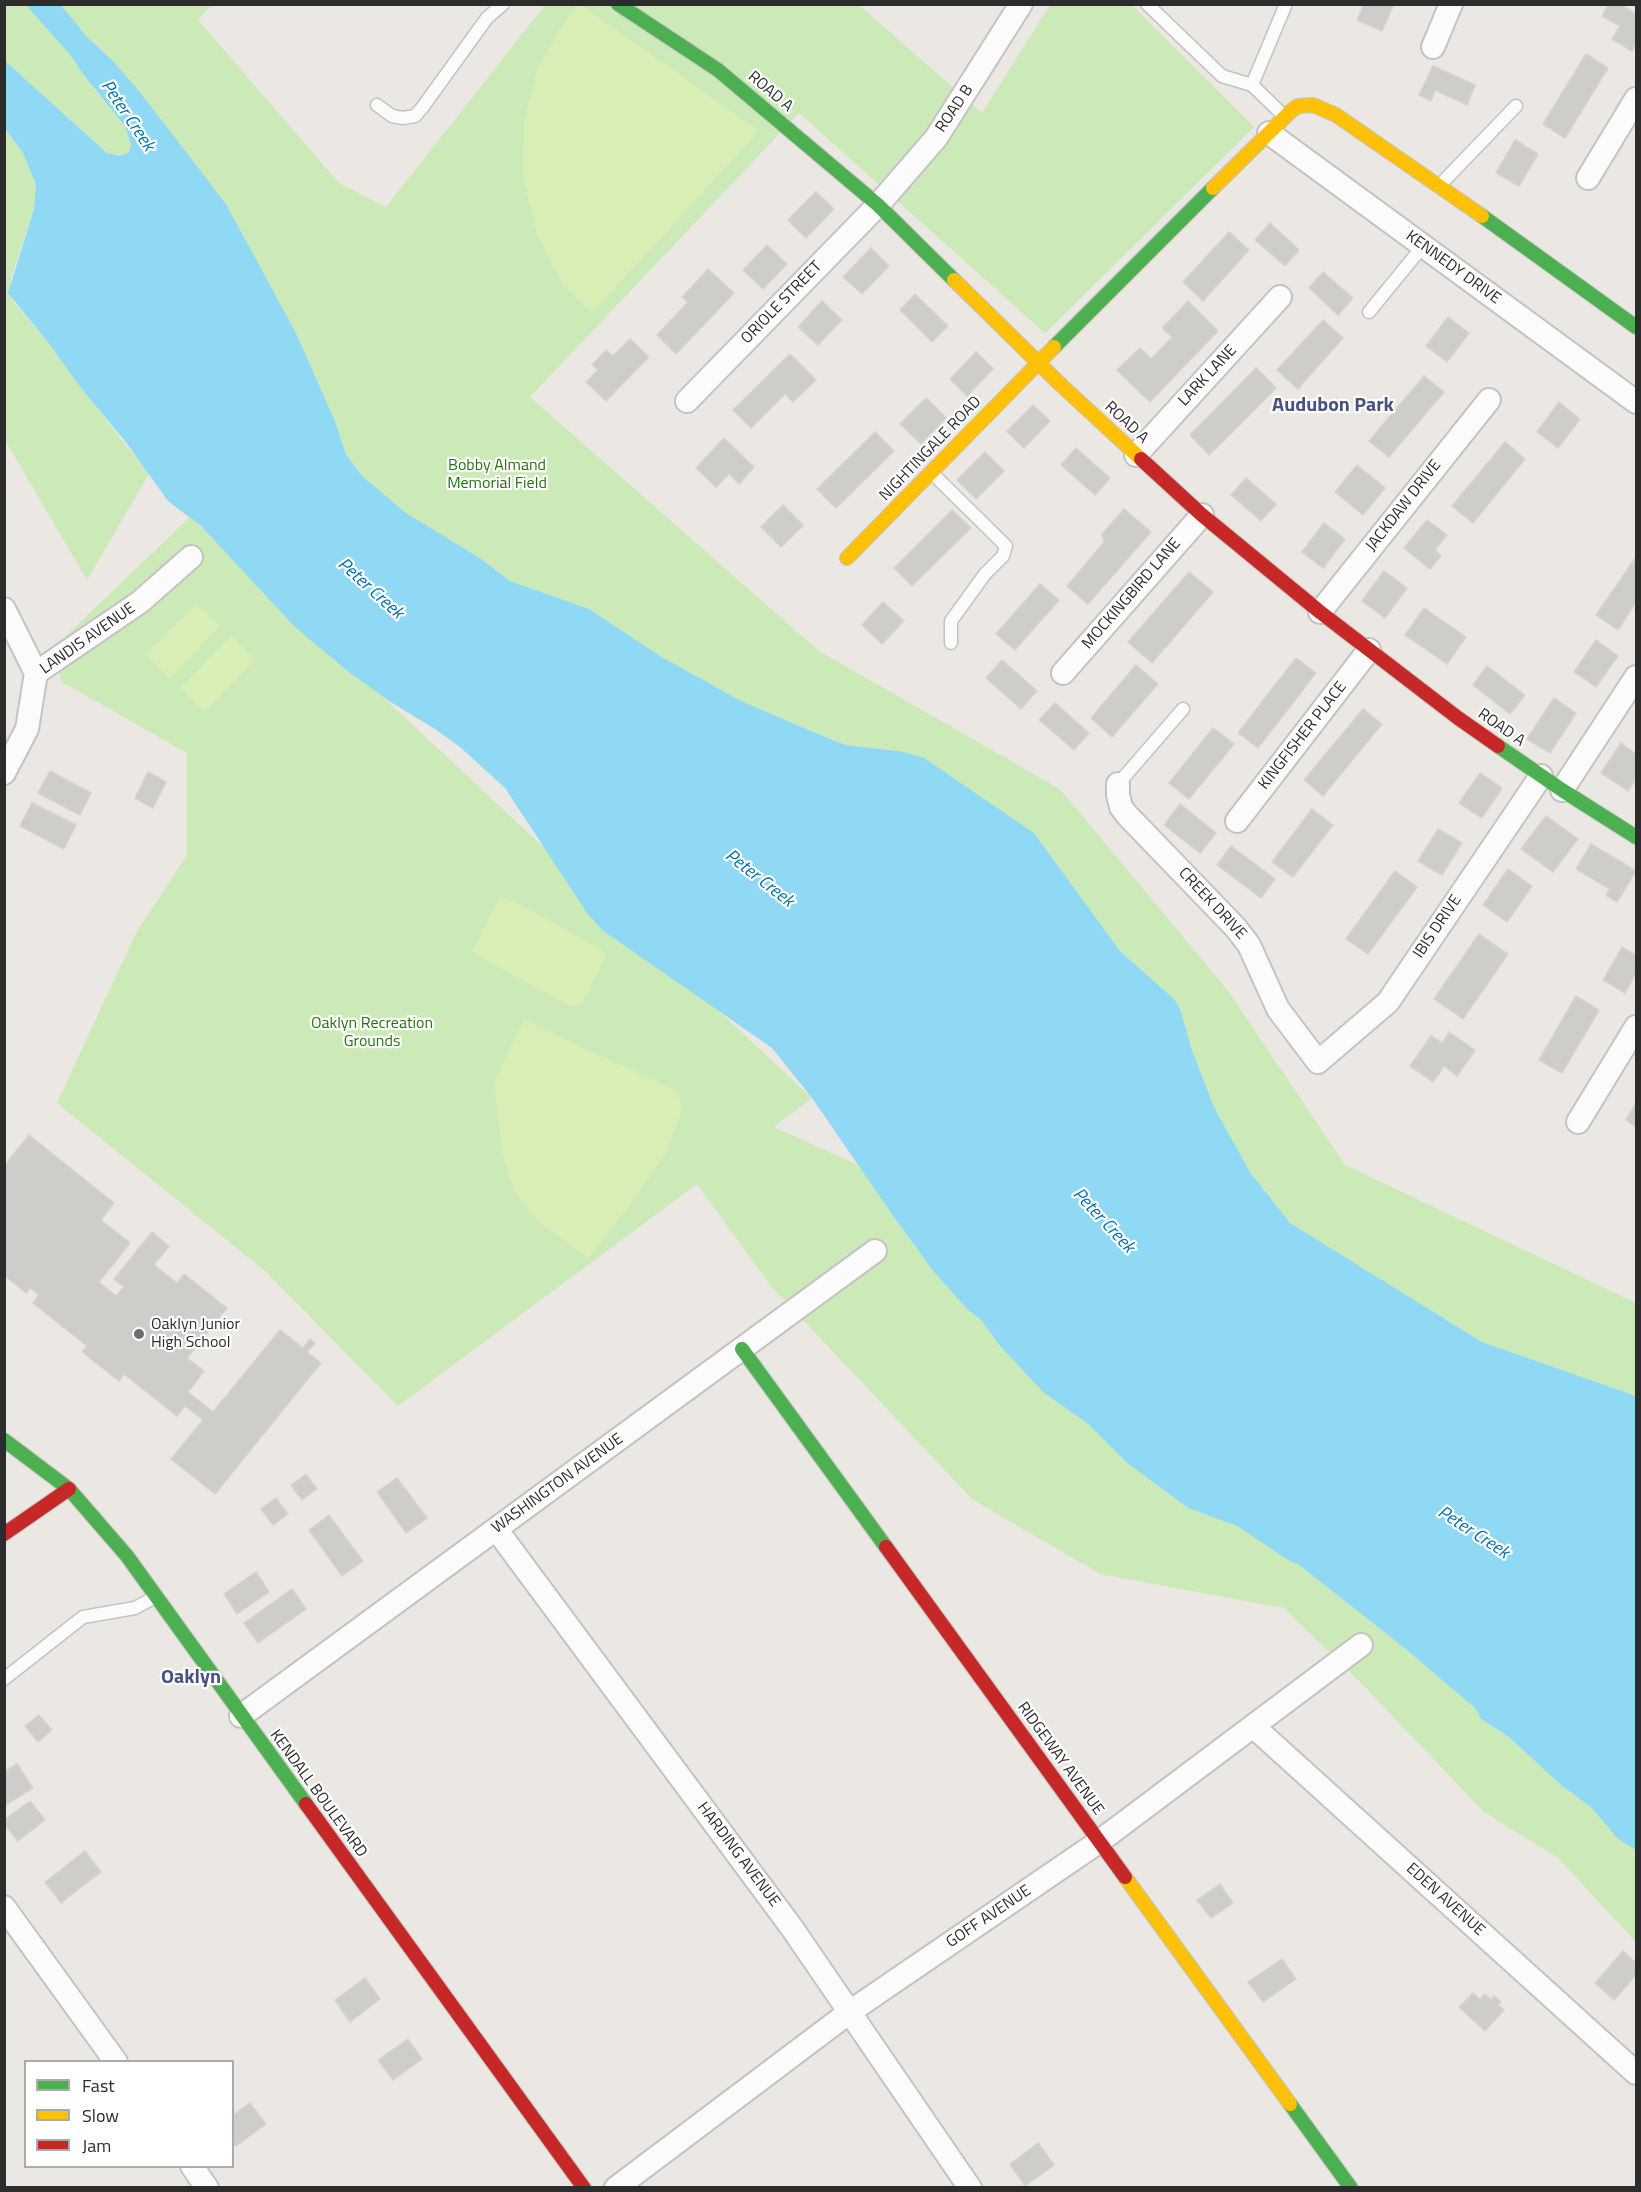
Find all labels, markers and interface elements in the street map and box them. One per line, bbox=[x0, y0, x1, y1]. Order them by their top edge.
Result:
street label: ROAD A bbox=[743, 68, 797, 116]
water label: Peter Creek bbox=[95, 76, 159, 156]
street label: ROAD B bbox=[932, 81, 978, 137]
street label: KENNEDY DRIVE bbox=[1402, 227, 1504, 309]
street label: ORIOLE STREET bbox=[738, 257, 826, 349]
street label: LARK LANE bbox=[1175, 341, 1241, 411]
street label: NIGHTINGALE ROAD bbox=[876, 393, 986, 505]
district label: Audubon Park bbox=[1272, 394, 1394, 418]
street label: ROAD A bbox=[1100, 398, 1152, 448]
park label: Bobby Almand Memorial Field bbox=[447, 456, 547, 494]
street label: JACKDAW DRIVE bbox=[1362, 456, 1446, 556]
street label: MOCKINGBIRD LANE bbox=[1079, 535, 1185, 653]
water label: Peter Creek bbox=[333, 554, 407, 624]
street label: LANDIS AVENUE bbox=[37, 599, 139, 679]
street label: KINGFISHER PLACE bbox=[1255, 678, 1351, 794]
street label: ROAD A bbox=[1474, 705, 1528, 751]
water label: Peter Creek bbox=[720, 846, 798, 912]
street label: CREEK DRIVE bbox=[1174, 864, 1250, 944]
street label: IBIS DRIVE bbox=[1410, 892, 1466, 962]
park label: Oaklyn Recreation Grounds bbox=[311, 1014, 433, 1052]
water label: Peter Creek bbox=[1067, 1184, 1139, 1258]
place label: Oaklyn Junior High School bbox=[151, 1315, 240, 1353]
marker: Oaklyn Junior High School bbox=[132, 1327, 146, 1341]
street label: WASHINGTON AVENUE bbox=[489, 1430, 627, 1538]
water label: Peter Creek bbox=[1433, 1502, 1513, 1564]
district label: Oaklyn bbox=[161, 1666, 221, 1690]
street label: RIDGEWAY AVENUE bbox=[1013, 1699, 1107, 1819]
street label: KENDALL BOULEVARD bbox=[265, 1726, 371, 1862]
street label: HARDING AVENUE bbox=[692, 1799, 784, 1911]
street label: EDEN AVENUE bbox=[1402, 1860, 1488, 1940]
street label: GOFF AVENUE bbox=[943, 1882, 1035, 1952]
legend bbox=[24, 2060, 234, 2168]
text: Fast bbox=[82, 2072, 115, 2099]
text: Slow bbox=[82, 2102, 119, 2129]
text: Jam bbox=[82, 2132, 111, 2159]

